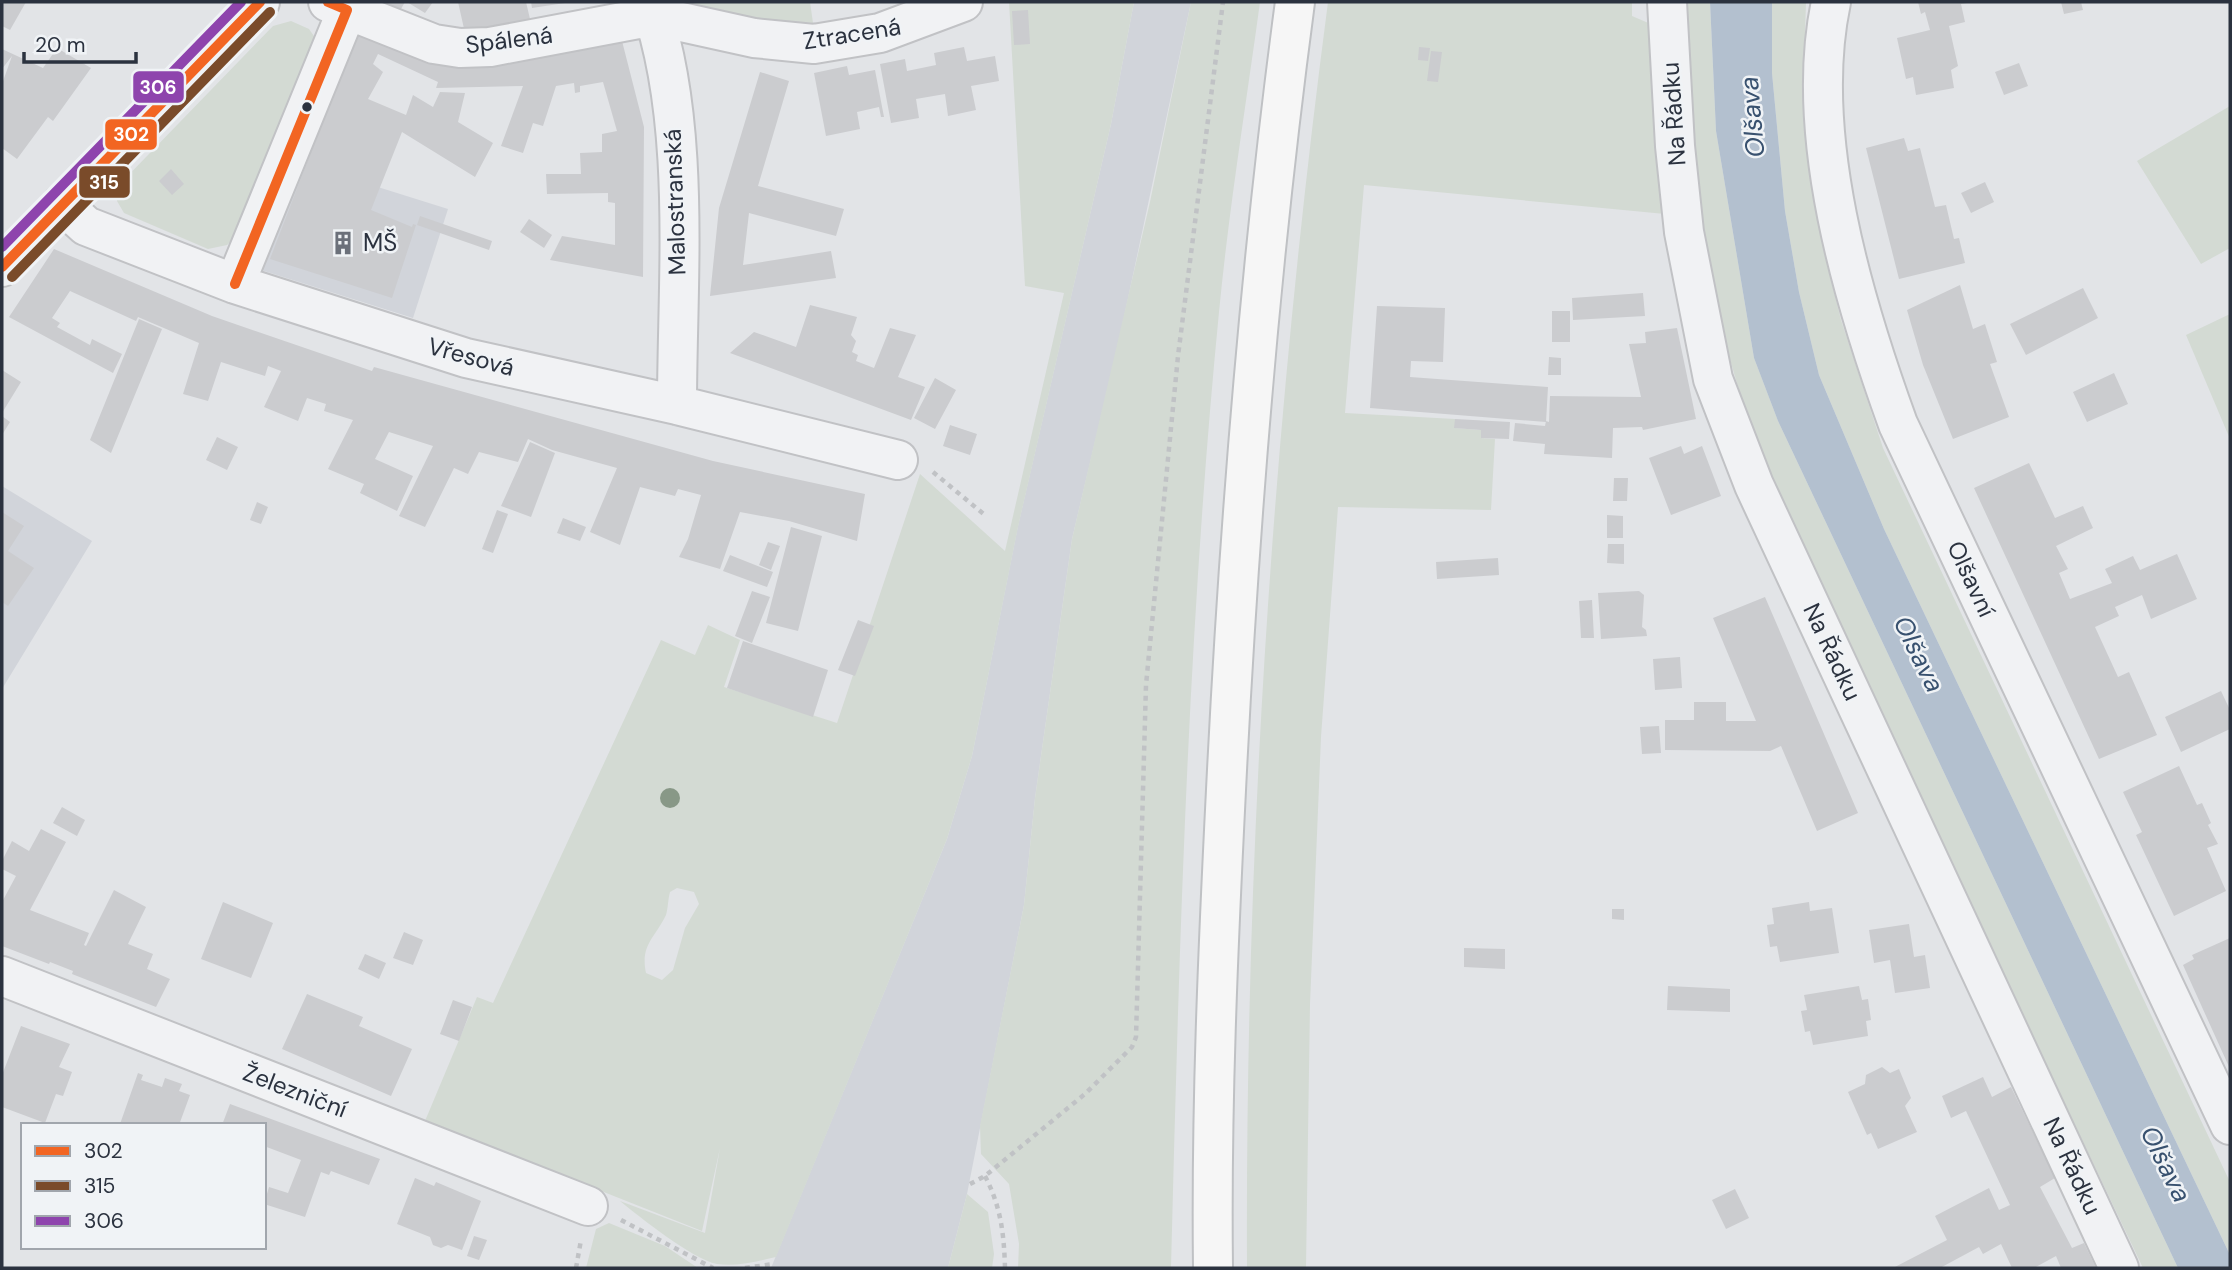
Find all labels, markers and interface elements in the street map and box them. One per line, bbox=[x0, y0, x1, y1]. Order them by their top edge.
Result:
street label: Ztracená bbox=[801, 10, 903, 57]
street label: Spálená bbox=[463, 19, 554, 60]
scale bar bbox=[24, 21, 136, 65]
text: 20 m bbox=[35, 31, 86, 59]
street label: Na Řádku bbox=[1654, 61, 1693, 167]
line badge: 306 bbox=[132, 70, 185, 104]
text: 306 bbox=[140, 75, 176, 100]
water label: Olšava bbox=[1732, 75, 1772, 159]
unlabelled marker bbox=[300, 100, 314, 114]
line badge: 302 bbox=[104, 118, 158, 151]
text: 302 bbox=[113, 122, 149, 147]
street label: Malostranská bbox=[656, 128, 693, 276]
line badge: 315 bbox=[78, 165, 131, 199]
text: 315 bbox=[89, 170, 119, 195]
place label: MŠ bbox=[363, 227, 397, 258]
building icon: MŠ bbox=[329, 229, 357, 257]
street label: Vřesová bbox=[425, 330, 518, 383]
street label: Olšavní bbox=[1940, 536, 2003, 622]
street label: Na Řádku bbox=[1796, 598, 1868, 705]
water label: Olšava bbox=[1886, 610, 1952, 698]
street label: Železniční bbox=[239, 1057, 352, 1125]
street label: Na Řádku bbox=[2036, 1112, 2108, 1219]
water label: Olšava bbox=[2133, 1120, 2199, 1208]
legend bbox=[21, 1123, 266, 1249]
text: 302 bbox=[84, 1137, 123, 1165]
text: 315 bbox=[84, 1172, 115, 1200]
text: 306 bbox=[84, 1207, 124, 1235]

